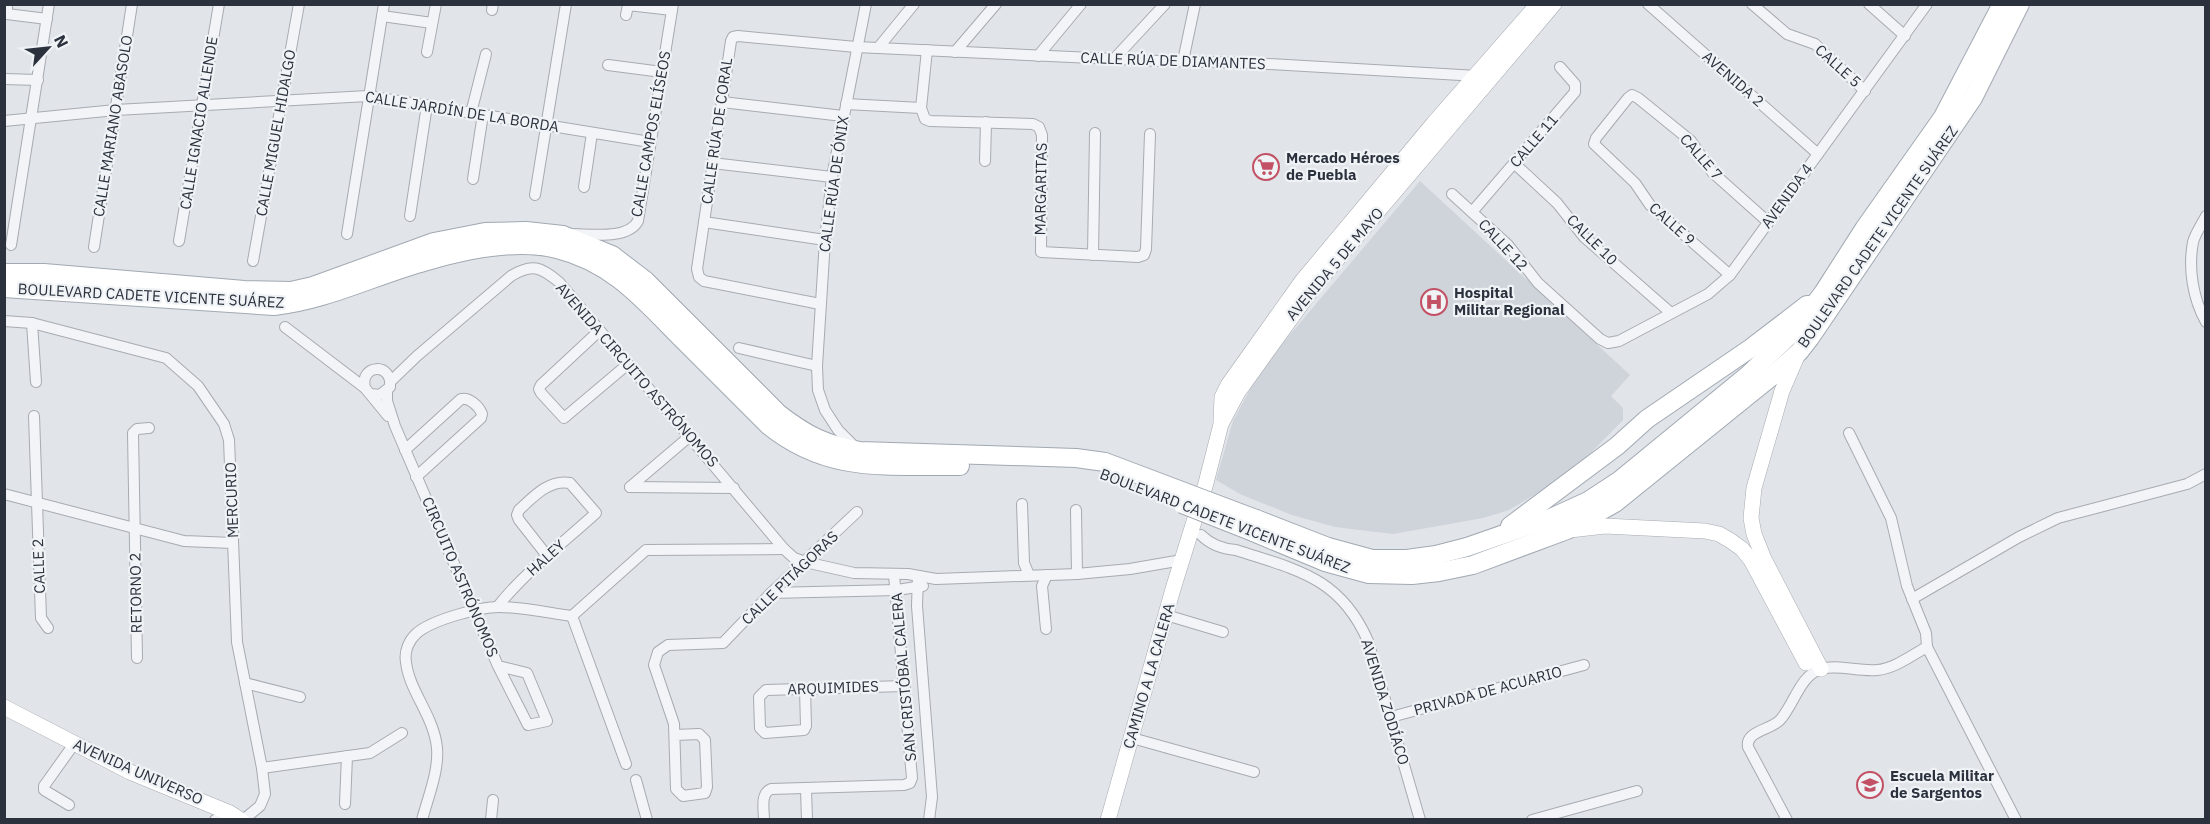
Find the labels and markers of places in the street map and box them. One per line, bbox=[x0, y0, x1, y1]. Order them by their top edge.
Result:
place label: Mercado Héroes de Puebla bbox=[1286, 148, 1400, 184]
supermarket icon: Mercado Héroes de Puebla bbox=[1251, 152, 1281, 182]
place label: Hospital Militar Regional bbox=[1454, 283, 1565, 319]
hospital icon: Hospital Militar Regional bbox=[1419, 287, 1449, 317]
place label: Escuela Militar de Sargentos bbox=[1890, 766, 1994, 802]
school or university icon: Escuela Militar de Sargentos bbox=[1855, 770, 1885, 800]

